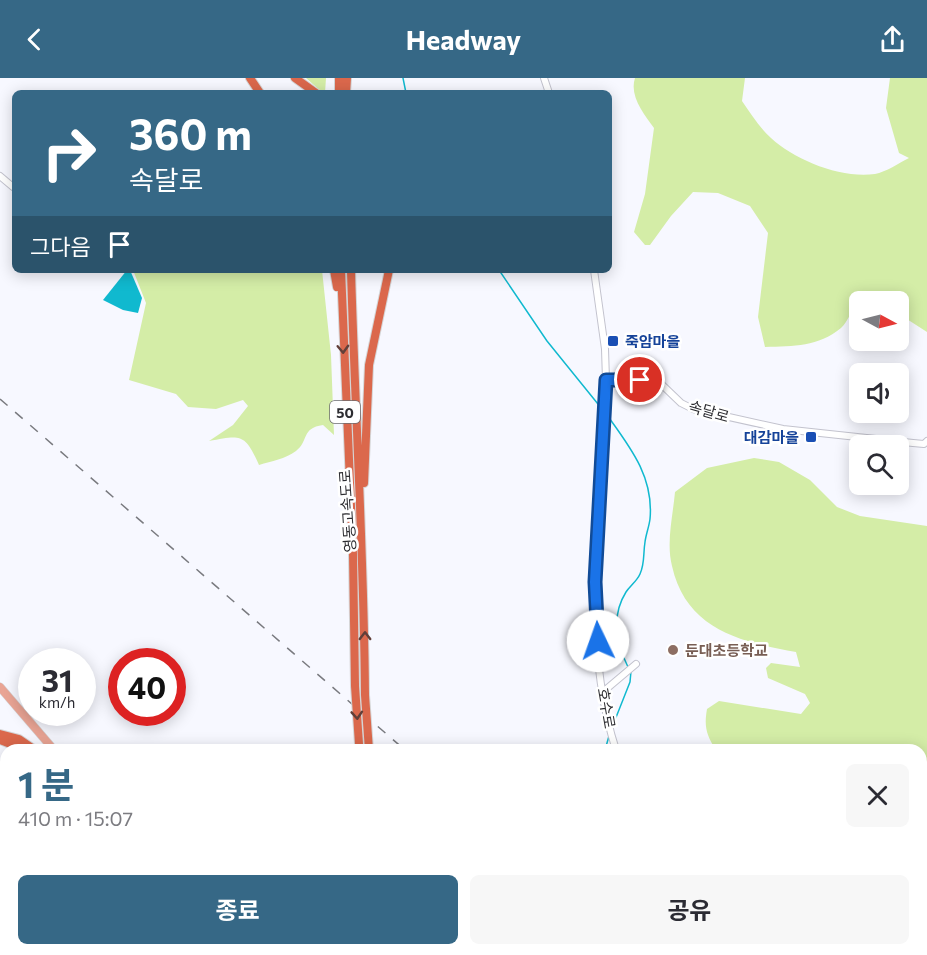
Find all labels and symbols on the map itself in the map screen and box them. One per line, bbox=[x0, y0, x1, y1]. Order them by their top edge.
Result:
north arrow bbox=[849, 291, 909, 351]
place label: 죽암마을 bbox=[625, 332, 680, 350]
marker: 죽암마을 bbox=[606, 334, 620, 348]
one-way arrow bbox=[337, 345, 349, 354]
pin bbox=[614, 354, 665, 405]
street label: 속달로 bbox=[687, 397, 731, 425]
road number: 50 bbox=[330, 401, 360, 423]
place label: 대감마을 bbox=[744, 428, 799, 446]
marker: 대감마을 bbox=[804, 430, 818, 444]
street label: 영동고속도로 bbox=[335, 469, 359, 553]
position arrow bbox=[566, 609, 630, 673]
one-way arrow bbox=[358, 632, 371, 641]
place label: 둔대초등학교 bbox=[685, 641, 768, 659]
marker: 둔대초등학교 bbox=[666, 643, 680, 657]
speed limit sign: 40 bbox=[108, 648, 186, 726]
street label: 호수로 bbox=[595, 686, 619, 730]
one-way arrow bbox=[350, 711, 363, 720]

